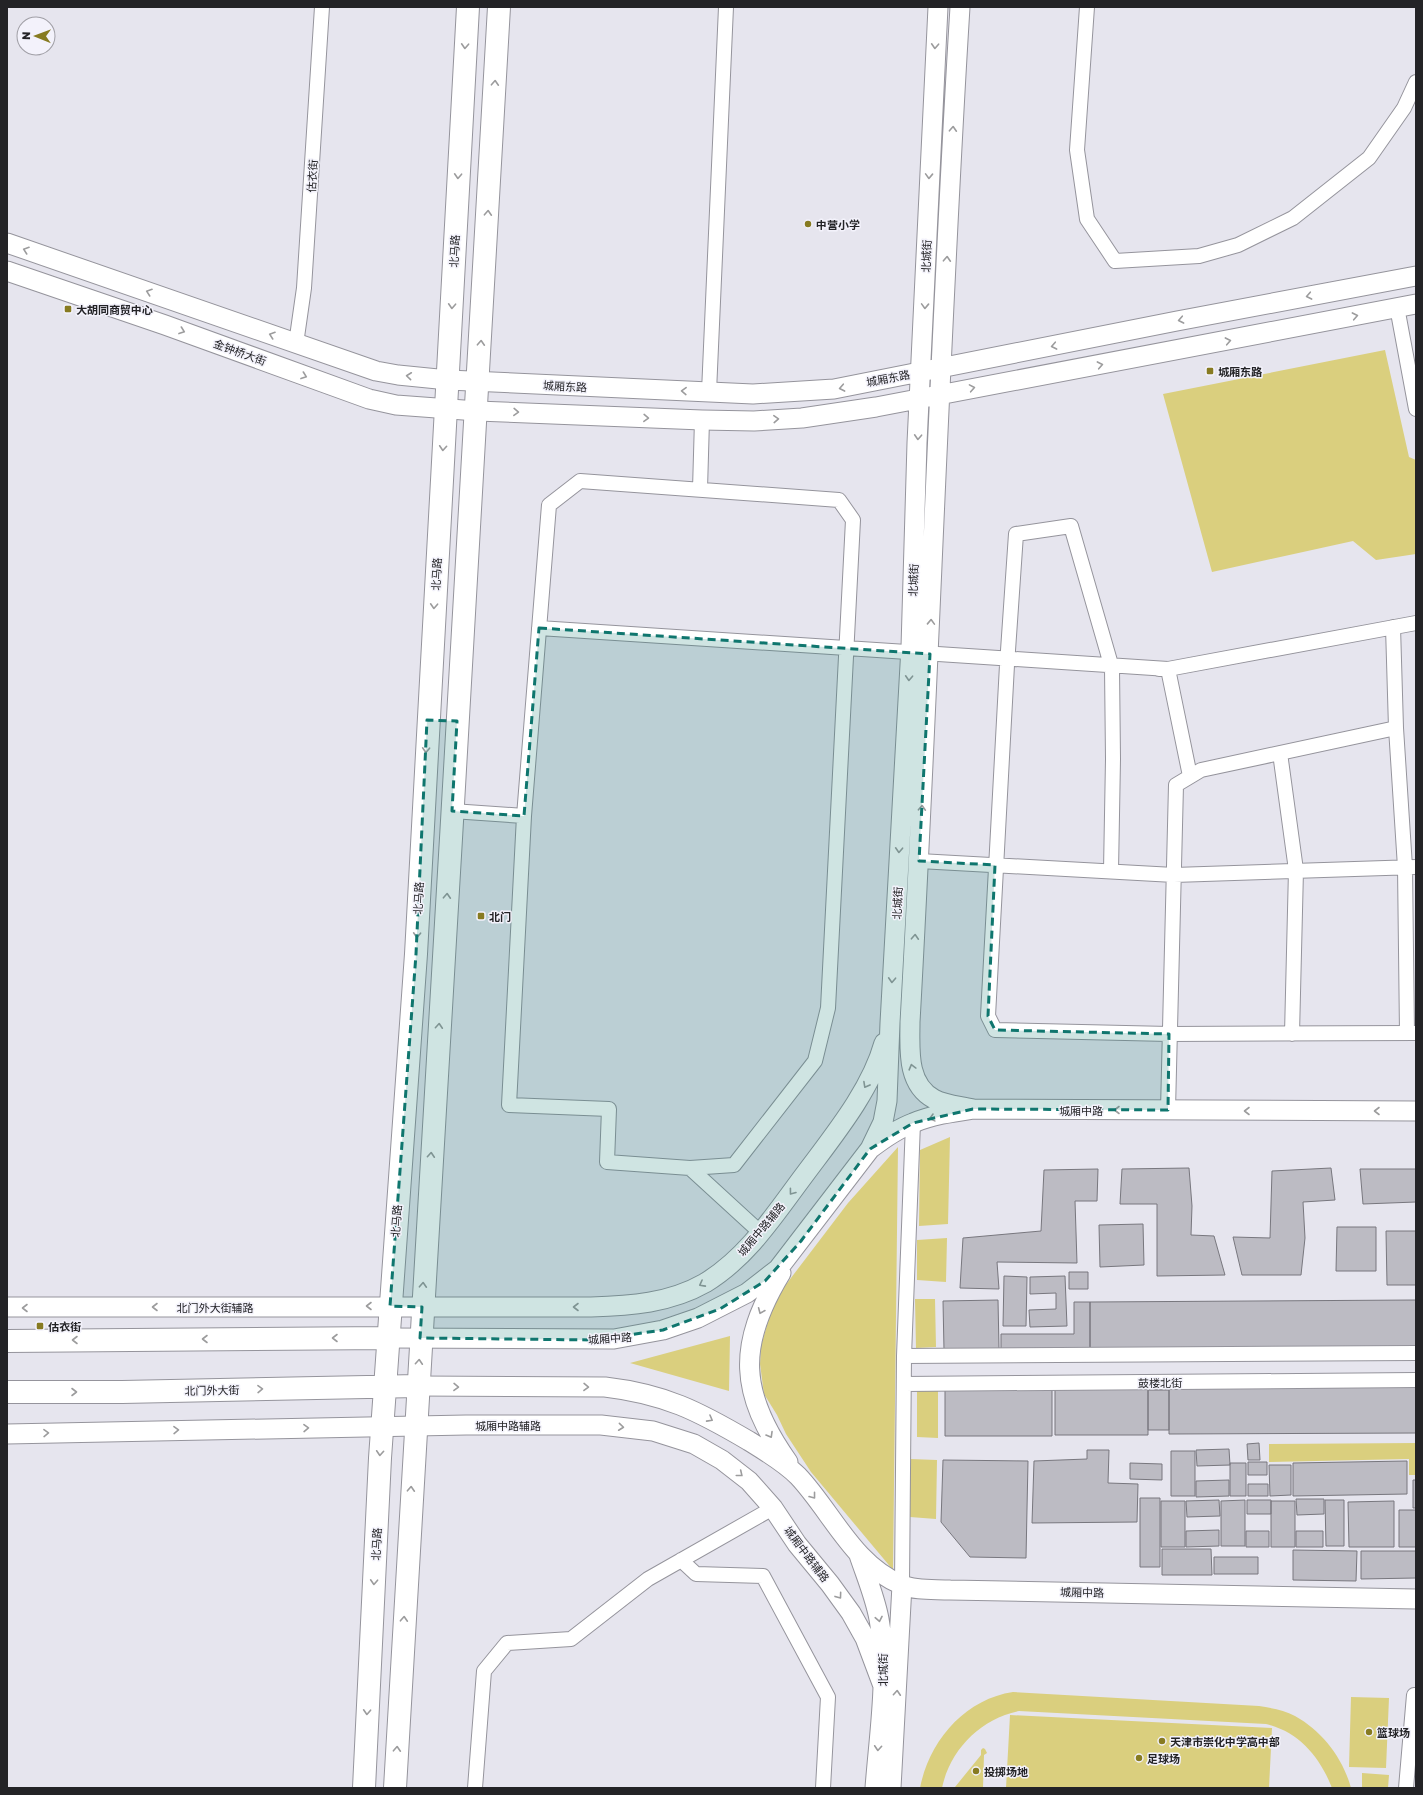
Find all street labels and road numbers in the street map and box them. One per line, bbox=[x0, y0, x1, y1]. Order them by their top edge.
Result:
street label: 估衣街 bbox=[304, 159, 320, 193]
street label: 北马路 bbox=[447, 234, 461, 268]
street label: 北城街 bbox=[919, 239, 933, 273]
street label: 金钟桥大街 bbox=[212, 336, 268, 368]
street label: 城厢东路 bbox=[865, 367, 911, 389]
street label: 城厢东路 bbox=[543, 378, 587, 394]
street label: 北马路 bbox=[429, 557, 443, 591]
street label: 北城街 bbox=[906, 563, 920, 597]
street label: 北马路 bbox=[411, 881, 425, 915]
street label: 北城街 bbox=[890, 886, 904, 920]
street label: 城厢中路 bbox=[1059, 1104, 1103, 1117]
street label: 城厢中路辅路 bbox=[735, 1200, 787, 1258]
street label: 北马路 bbox=[388, 1204, 404, 1238]
street label: 北门外大街辅路 bbox=[177, 1301, 254, 1314]
street label: 城厢中路 bbox=[588, 1330, 632, 1346]
street label: 鼓楼北街 bbox=[1138, 1376, 1182, 1389]
street label: 北门外大街 bbox=[184, 1383, 240, 1397]
street label: 城厢中路辅路 bbox=[475, 1419, 541, 1432]
street label: 城厢中路辅路 bbox=[782, 1524, 832, 1584]
street label: 北马路 bbox=[369, 1527, 383, 1561]
street label: 城厢中路 bbox=[1060, 1585, 1104, 1599]
street label: 北城街 bbox=[876, 1654, 889, 1687]

